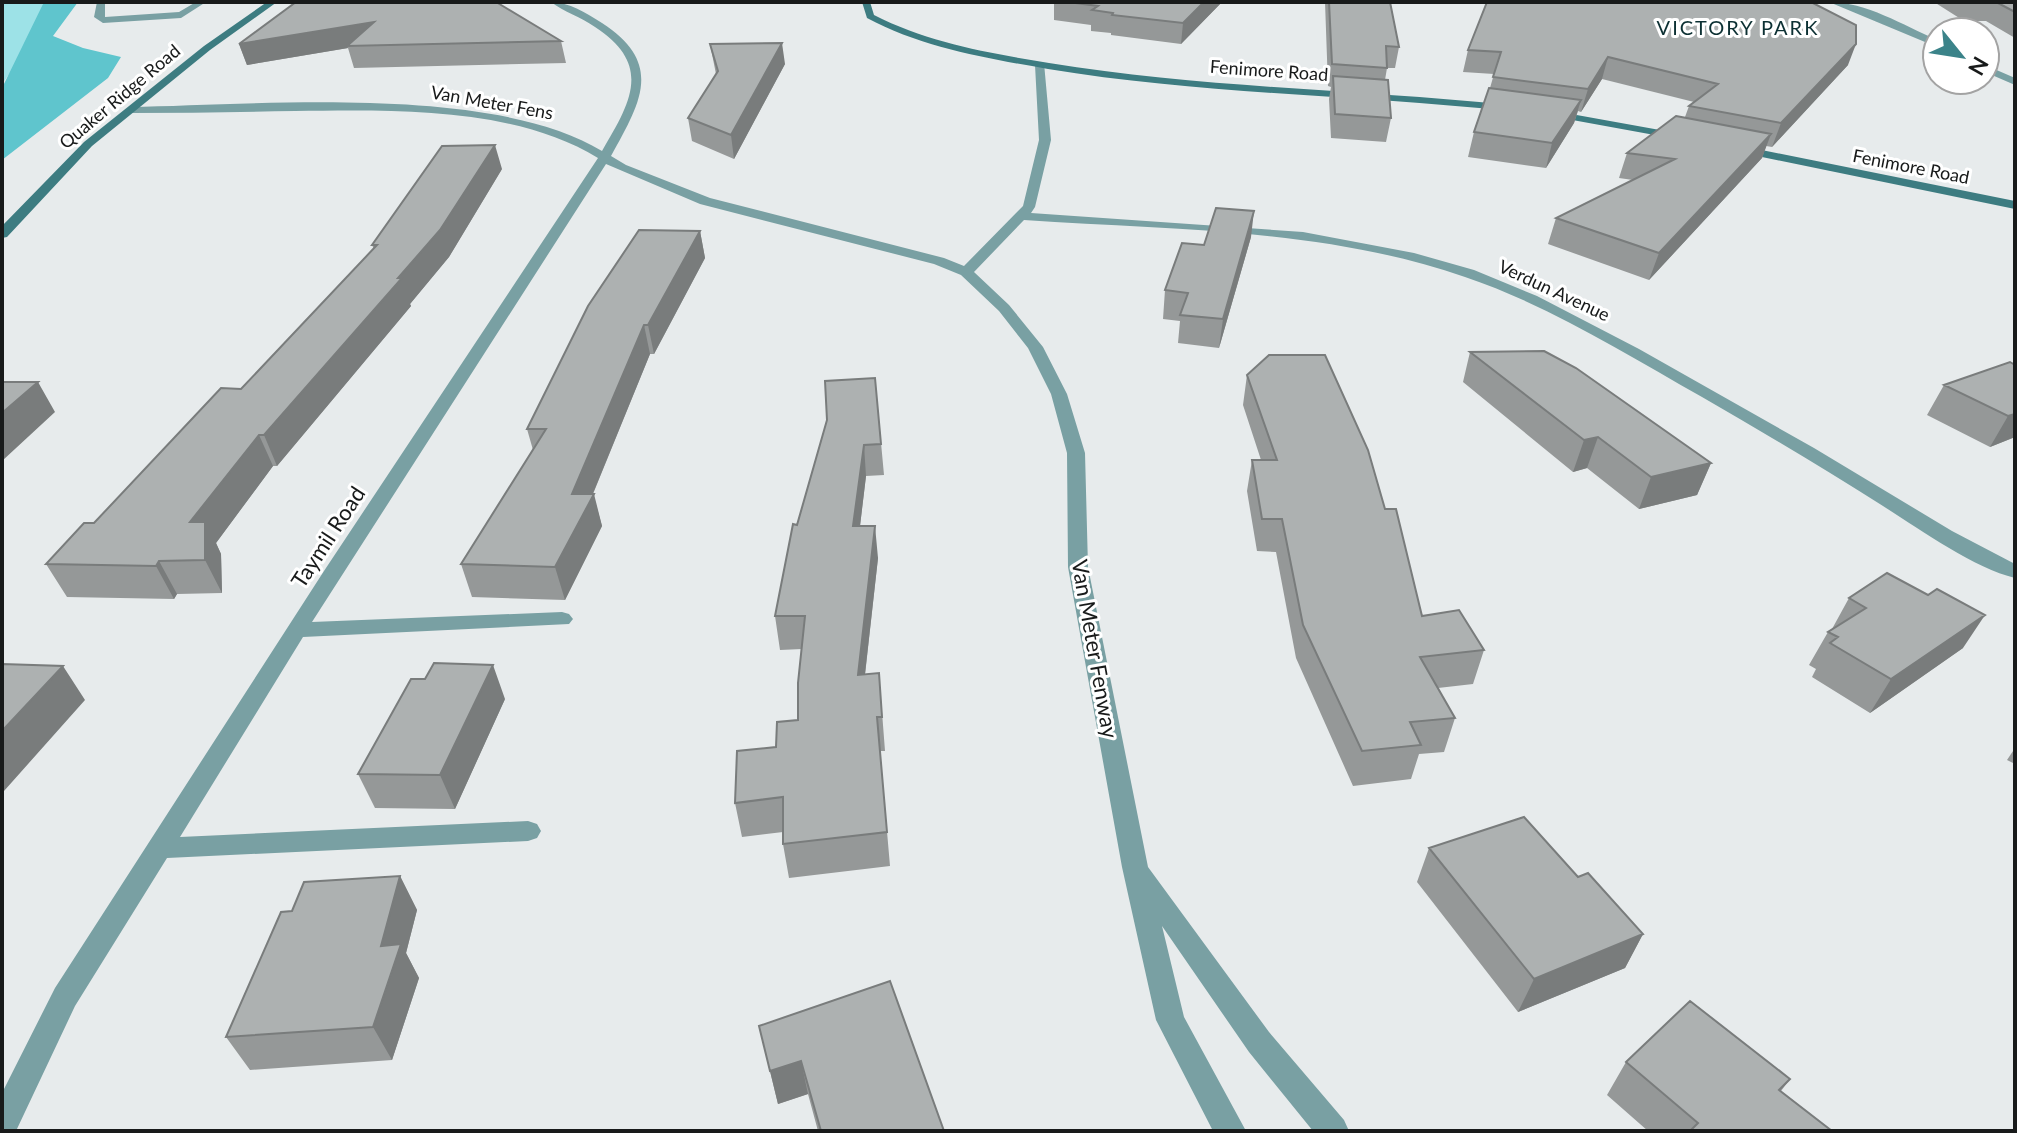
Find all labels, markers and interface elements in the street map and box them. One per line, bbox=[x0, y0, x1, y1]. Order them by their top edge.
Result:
district label: VICTORY PARK bbox=[1657, 15, 1819, 39]
north arrow bbox=[1921, 16, 2001, 96]
street label: Quaker Ridge Road bbox=[54, 39, 184, 153]
text: N bbox=[1963, 52, 1995, 80]
street label: Fenimore Road bbox=[1209, 55, 1329, 85]
street label: Van Meter Fens bbox=[429, 80, 555, 124]
street label: Fenimore Road bbox=[1851, 144, 1971, 188]
street label: Verdun Avenue bbox=[1495, 255, 1614, 325]
street label: Taymil Road bbox=[285, 481, 370, 593]
street label: Van Meter Fenway bbox=[1066, 558, 1125, 741]

